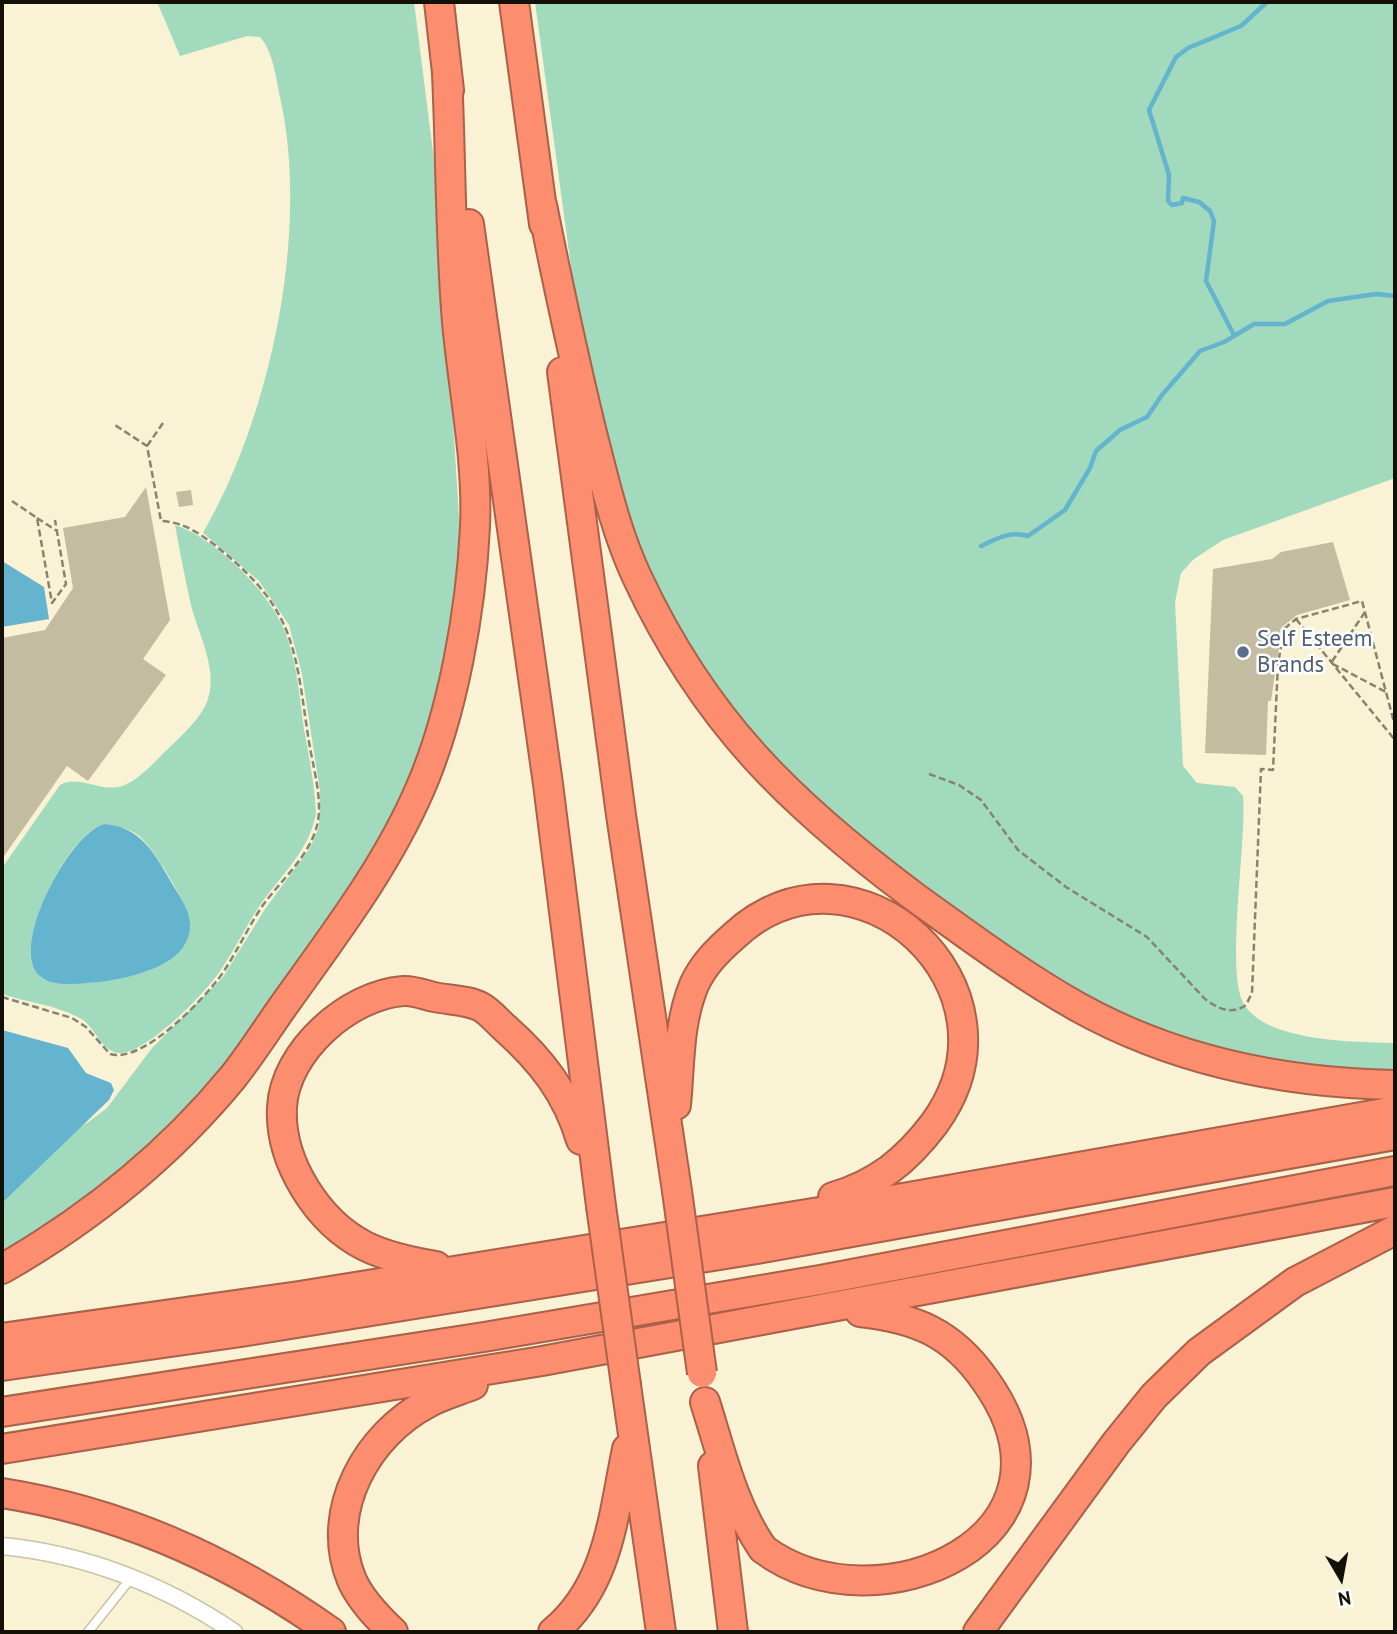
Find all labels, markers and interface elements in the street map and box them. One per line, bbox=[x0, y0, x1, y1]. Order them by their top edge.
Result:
place label: Self Esteem Brands bbox=[1257, 625, 1372, 679]
marker: Self Esteem Brands bbox=[1235, 644, 1251, 660]
north arrow bbox=[1306, 1543, 1376, 1613]
text: N bbox=[1336, 1586, 1353, 1612]

